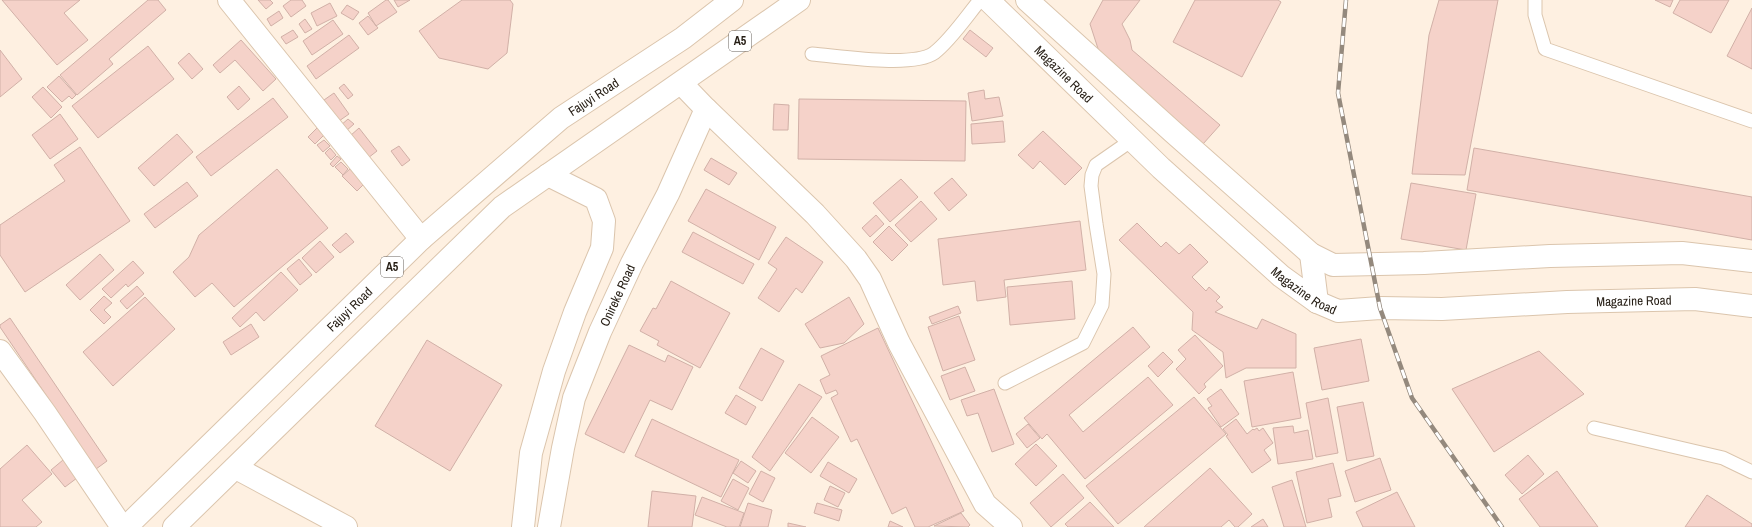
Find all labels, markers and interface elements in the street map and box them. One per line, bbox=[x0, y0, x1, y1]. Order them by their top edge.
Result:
road number: A5 bbox=[729, 31, 751, 51]
street label: Magazine Road bbox=[1031, 41, 1097, 106]
street label: Fajuyi Road bbox=[565, 74, 622, 120]
road number: A5 bbox=[381, 257, 403, 277]
street label: Onireke Road bbox=[595, 261, 639, 329]
street label: Magazine Road bbox=[1268, 263, 1339, 318]
street label: Fajuyi Road bbox=[323, 283, 376, 335]
street label: Magazine Road bbox=[1596, 291, 1672, 310]

